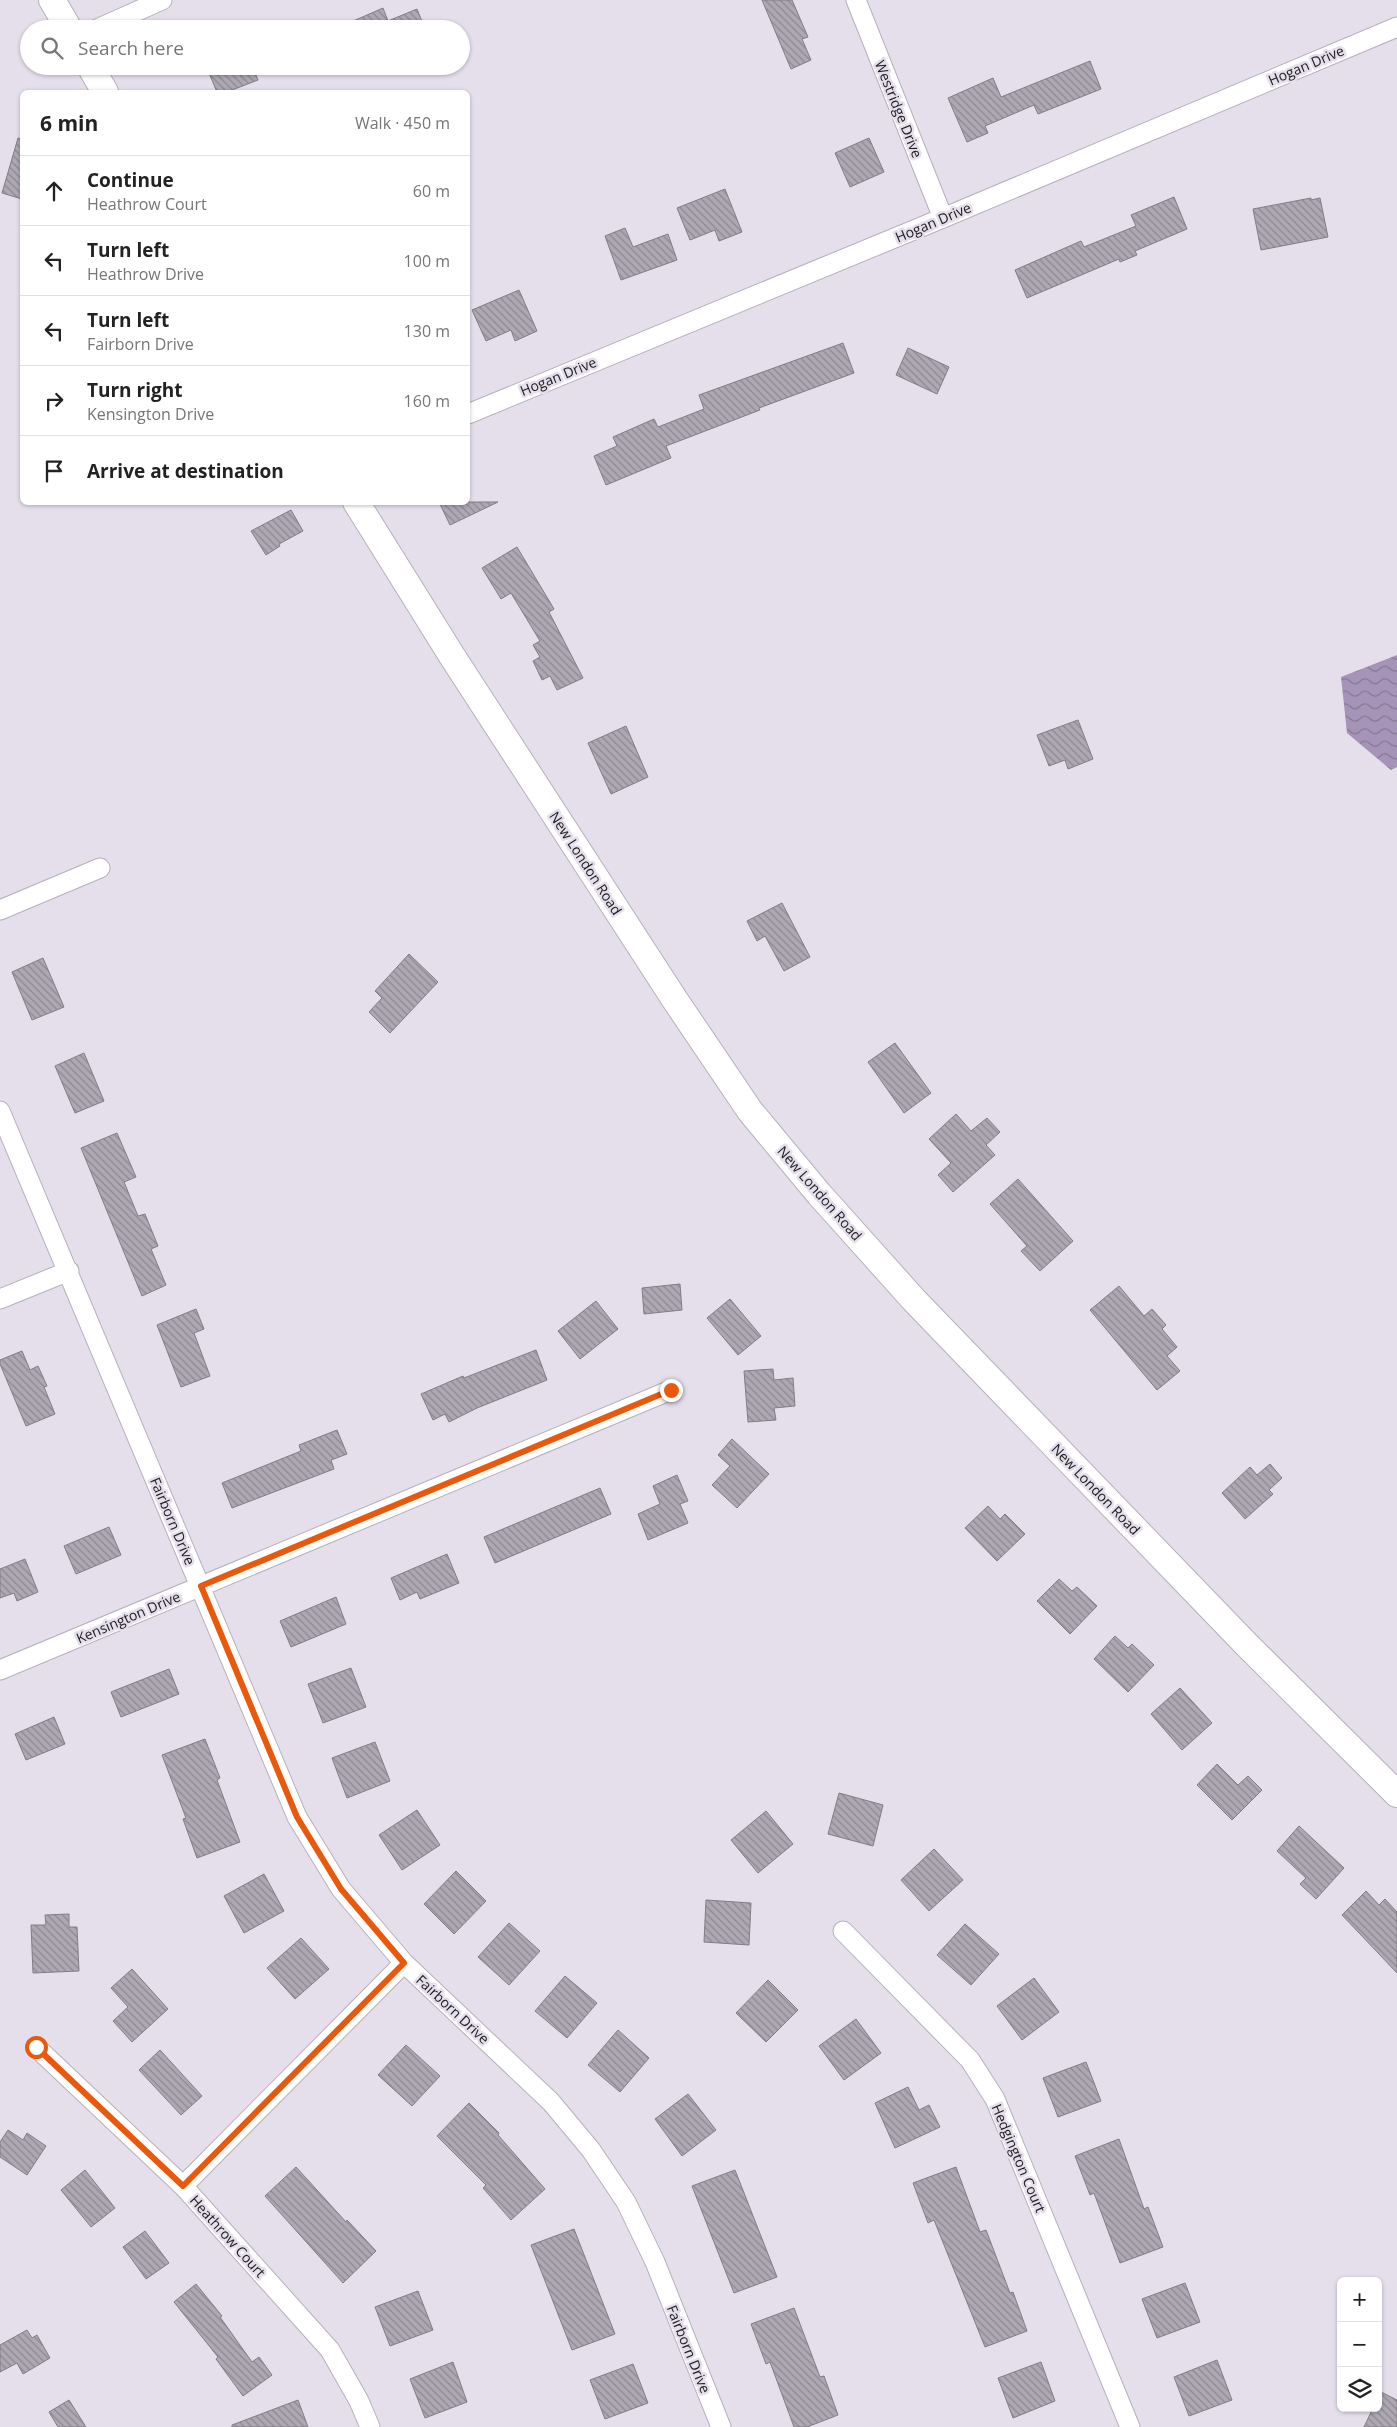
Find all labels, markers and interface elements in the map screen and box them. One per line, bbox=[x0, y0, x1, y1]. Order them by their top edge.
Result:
search box bbox=[20, 20, 470, 75]
icon: search bbox=[38, 34, 66, 62]
text: Search here bbox=[78, 35, 184, 61]
street label: Hogan Drive bbox=[1265, 40, 1347, 89]
street label: Westridge Drive bbox=[871, 57, 927, 161]
text: 6 min bbox=[40, 109, 98, 137]
text: Walk · 450 m bbox=[355, 112, 450, 134]
text: Continue bbox=[87, 167, 174, 193]
icon: ahead bbox=[40, 177, 68, 205]
text: 60 m bbox=[413, 180, 450, 202]
text: Heathrow Court bbox=[87, 193, 207, 215]
street label: Hogan Drive bbox=[892, 197, 974, 246]
text: Turn left bbox=[87, 237, 169, 263]
icon: left bbox=[40, 247, 68, 275]
text: 100 m bbox=[404, 250, 450, 272]
text: Heathrow Drive bbox=[87, 263, 204, 285]
text: Turn left bbox=[87, 307, 169, 333]
icon: left bbox=[40, 317, 68, 345]
text: 130 m bbox=[404, 320, 450, 342]
text: Fairborn Drive bbox=[87, 333, 194, 355]
street label: Hogan Drive bbox=[517, 352, 599, 400]
text: Turn right bbox=[87, 377, 182, 403]
icon: right bbox=[40, 387, 68, 415]
text: 160 m bbox=[404, 390, 450, 412]
text: Kensington Drive bbox=[87, 403, 214, 425]
icon: arrive bbox=[40, 457, 68, 485]
text: Arrive at destination bbox=[87, 458, 284, 484]
street label: New London Road bbox=[545, 808, 627, 918]
street label: New London Road bbox=[774, 1142, 866, 1244]
route end bbox=[660, 1379, 683, 1402]
street label: New London Road bbox=[1048, 1439, 1144, 1539]
street label: Fairborn Drive bbox=[146, 1474, 200, 1568]
street label: Kensington Drive bbox=[73, 1586, 183, 1647]
street label: Fairborn Drive bbox=[412, 1970, 494, 2048]
route start bbox=[25, 2036, 48, 2059]
street label: Hedgington Court bbox=[988, 2101, 1050, 2215]
street label: Heathrow Court bbox=[186, 2191, 270, 2281]
map controls bbox=[1337, 2277, 1382, 2412]
button: + bbox=[1337, 2277, 1382, 2322]
street label: Fairborn Drive bbox=[663, 2302, 715, 2396]
button: − bbox=[1337, 2322, 1382, 2367]
button: layers bbox=[1337, 2367, 1382, 2412]

